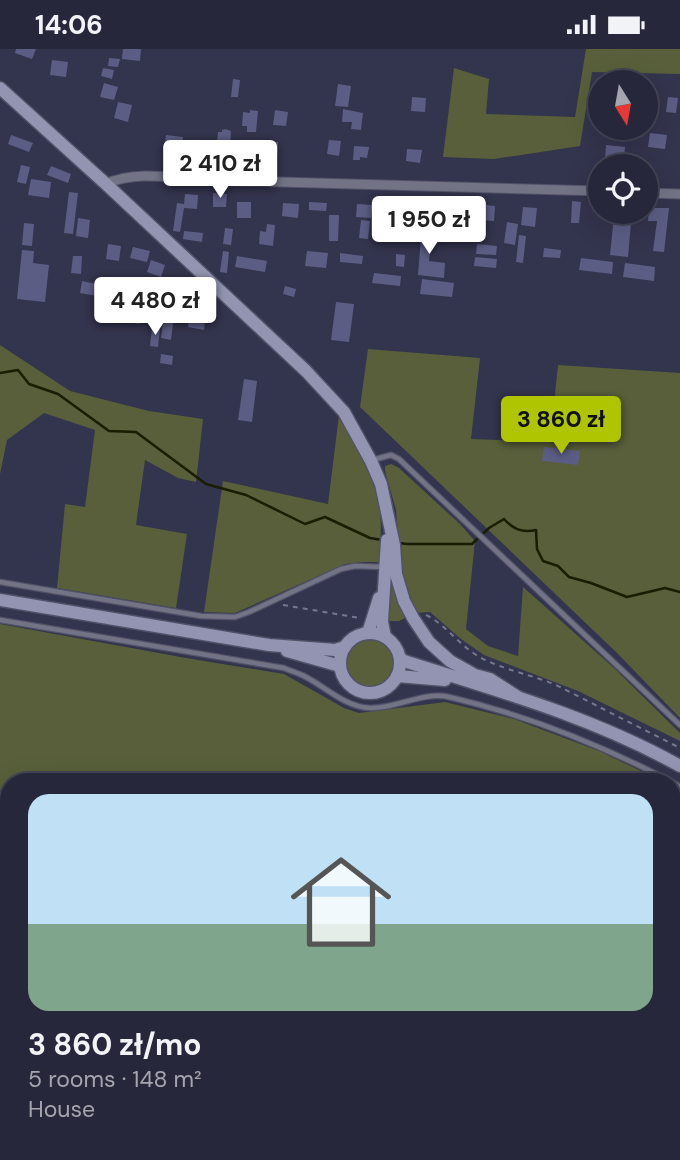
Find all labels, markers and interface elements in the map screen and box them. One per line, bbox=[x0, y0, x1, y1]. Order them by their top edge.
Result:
text: 14:06 bbox=[35, 8, 103, 42]
north arrow bbox=[588, 70, 658, 140]
map controls bbox=[588, 70, 658, 224]
pin: 2 410 zł bbox=[148, 141, 292, 200]
text: 2 410 zł bbox=[179, 148, 261, 178]
button: locate bbox=[588, 154, 658, 224]
pin: 1 950 zł bbox=[357, 197, 501, 256]
text: 1 950 zł bbox=[388, 204, 470, 234]
pin: 4 480 zł bbox=[83, 278, 227, 337]
text: 4 480 zł bbox=[110, 285, 200, 315]
pin: 3 860 zł bbox=[489, 397, 633, 456]
text: 3 860 zł bbox=[517, 404, 605, 434]
icon: home bbox=[278, 839, 404, 965]
text: 3 860 zł/mo bbox=[28, 1025, 202, 1064]
text: 5 rooms · 148 m² bbox=[28, 1064, 202, 1094]
text: House bbox=[28, 1094, 95, 1124]

